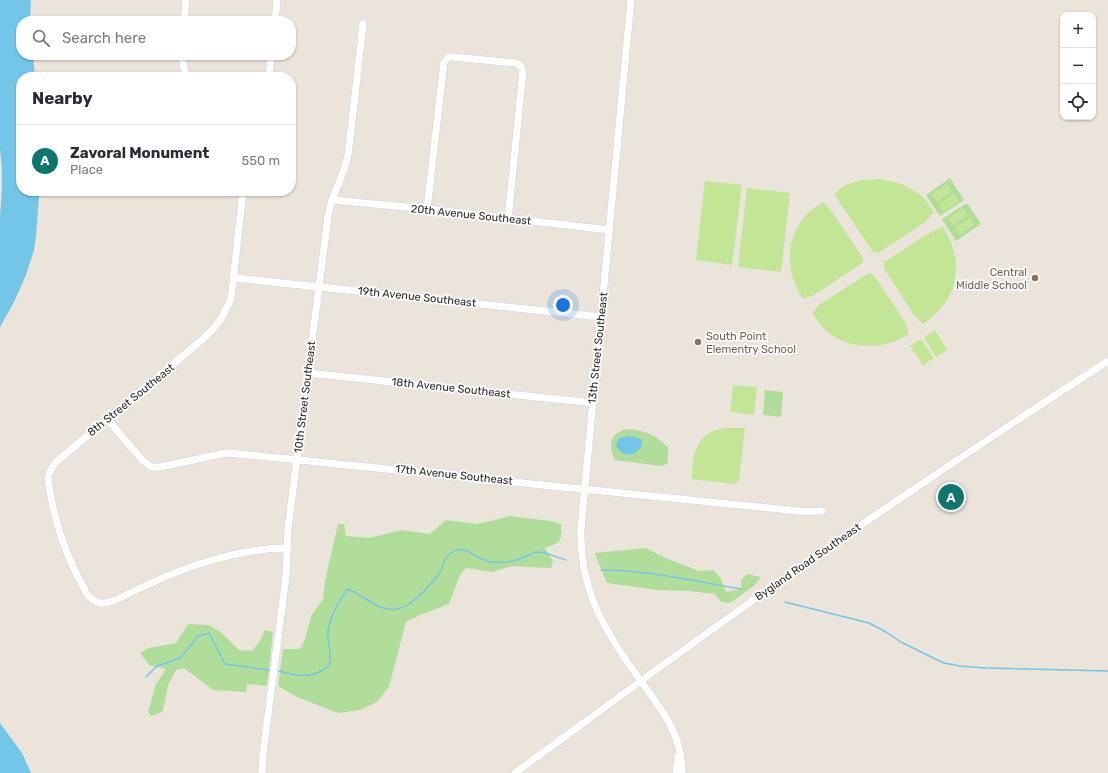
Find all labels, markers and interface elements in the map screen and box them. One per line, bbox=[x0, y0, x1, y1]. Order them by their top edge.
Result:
map controls bbox=[1060, 12, 1096, 120]
button: + bbox=[1060, 12, 1096, 48]
search box bbox=[16, 16, 296, 60]
icon: search bbox=[30, 27, 52, 49]
text: Search here bbox=[62, 29, 146, 47]
button: − bbox=[1060, 48, 1096, 84]
button: locate bbox=[1060, 84, 1096, 120]
text: Nearby bbox=[32, 88, 93, 108]
text: Zavoral Monument bbox=[70, 144, 209, 162]
text: A bbox=[40, 153, 50, 168]
text: 550 m bbox=[242, 153, 280, 168]
text: Place bbox=[70, 162, 103, 177]
street label: 20th Avenue Southeast bbox=[410, 202, 533, 228]
place label: Central Middle School bbox=[956, 266, 1027, 292]
marker: Central Middle School bbox=[1030, 273, 1040, 283]
street label: 19th Avenue Southeast bbox=[357, 284, 477, 310]
street label: 13th Street Southeast bbox=[586, 291, 610, 405]
your location bbox=[553, 295, 573, 315]
place label: South Point Elementry School bbox=[706, 330, 796, 356]
marker: South Point Elementry School bbox=[693, 337, 703, 347]
street label: 10th Street Southeast bbox=[292, 340, 318, 454]
street label: 8th Street Southeast bbox=[85, 360, 178, 439]
street label: 18th Avenue Southeast bbox=[391, 375, 512, 401]
street label: 17th Avenue Southeast bbox=[395, 462, 514, 488]
pin: A bbox=[938, 482, 964, 512]
street label: Bygland Road Southeast bbox=[753, 520, 864, 603]

